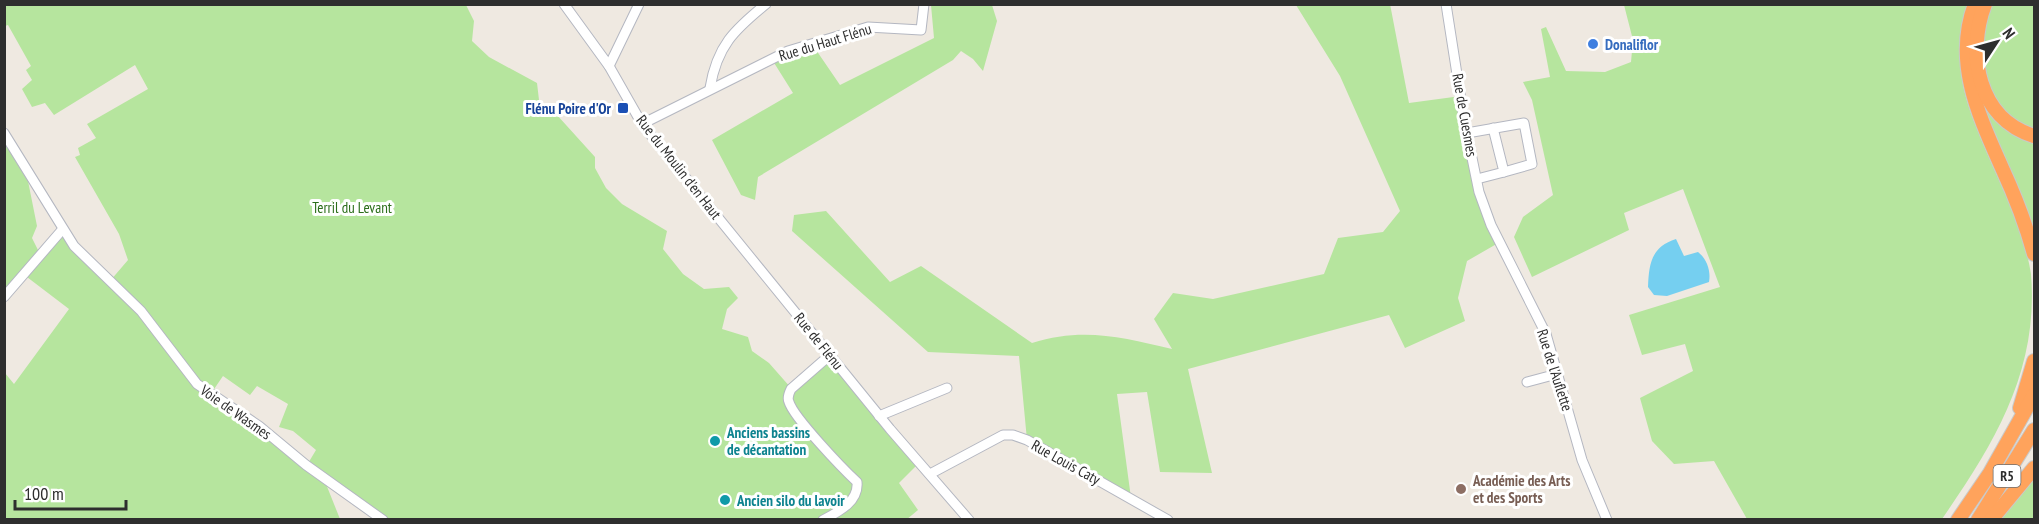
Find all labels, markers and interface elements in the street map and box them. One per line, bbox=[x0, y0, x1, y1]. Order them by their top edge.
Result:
north arrow bbox=[1967, 12, 2027, 72]
street label: Rue du Haut Flénu bbox=[776, 19, 874, 65]
text: N bbox=[1999, 24, 2020, 43]
place label: Donaliflor bbox=[1605, 35, 1659, 54]
marker: Donaliflor bbox=[1586, 37, 1600, 51]
street label: Rue de Cuesmes bbox=[1448, 72, 1482, 158]
place label: Flénu Poire d'Or bbox=[525, 99, 612, 118]
marker: Flénu Poire d'Or bbox=[616, 101, 630, 115]
street label: Rue du Moulin d'en Haut bbox=[632, 111, 726, 223]
park label: Terril du Levant bbox=[312, 198, 392, 217]
street label: Rue de Flénu bbox=[790, 309, 848, 373]
street label: Rue de l'Auflette bbox=[1533, 327, 1577, 413]
street label: Voie de Wasmes bbox=[196, 380, 275, 443]
place label: Anciens bassins de décantation bbox=[726, 423, 810, 459]
marker: Anciens bassins de décantation bbox=[708, 434, 722, 448]
street label: Rue Louis Caty bbox=[1028, 435, 1104, 489]
road number: R5 bbox=[1994, 465, 2020, 487]
place label: Académie des Arts et des Sports bbox=[1472, 471, 1570, 507]
scale bar bbox=[15, 473, 126, 511]
text: 100 m bbox=[24, 482, 64, 505]
marker: Académie des Arts et des Sports bbox=[1454, 482, 1468, 496]
place label: Ancien silo du lavoir bbox=[736, 491, 845, 510]
marker: Ancien silo du lavoir bbox=[718, 493, 732, 507]

